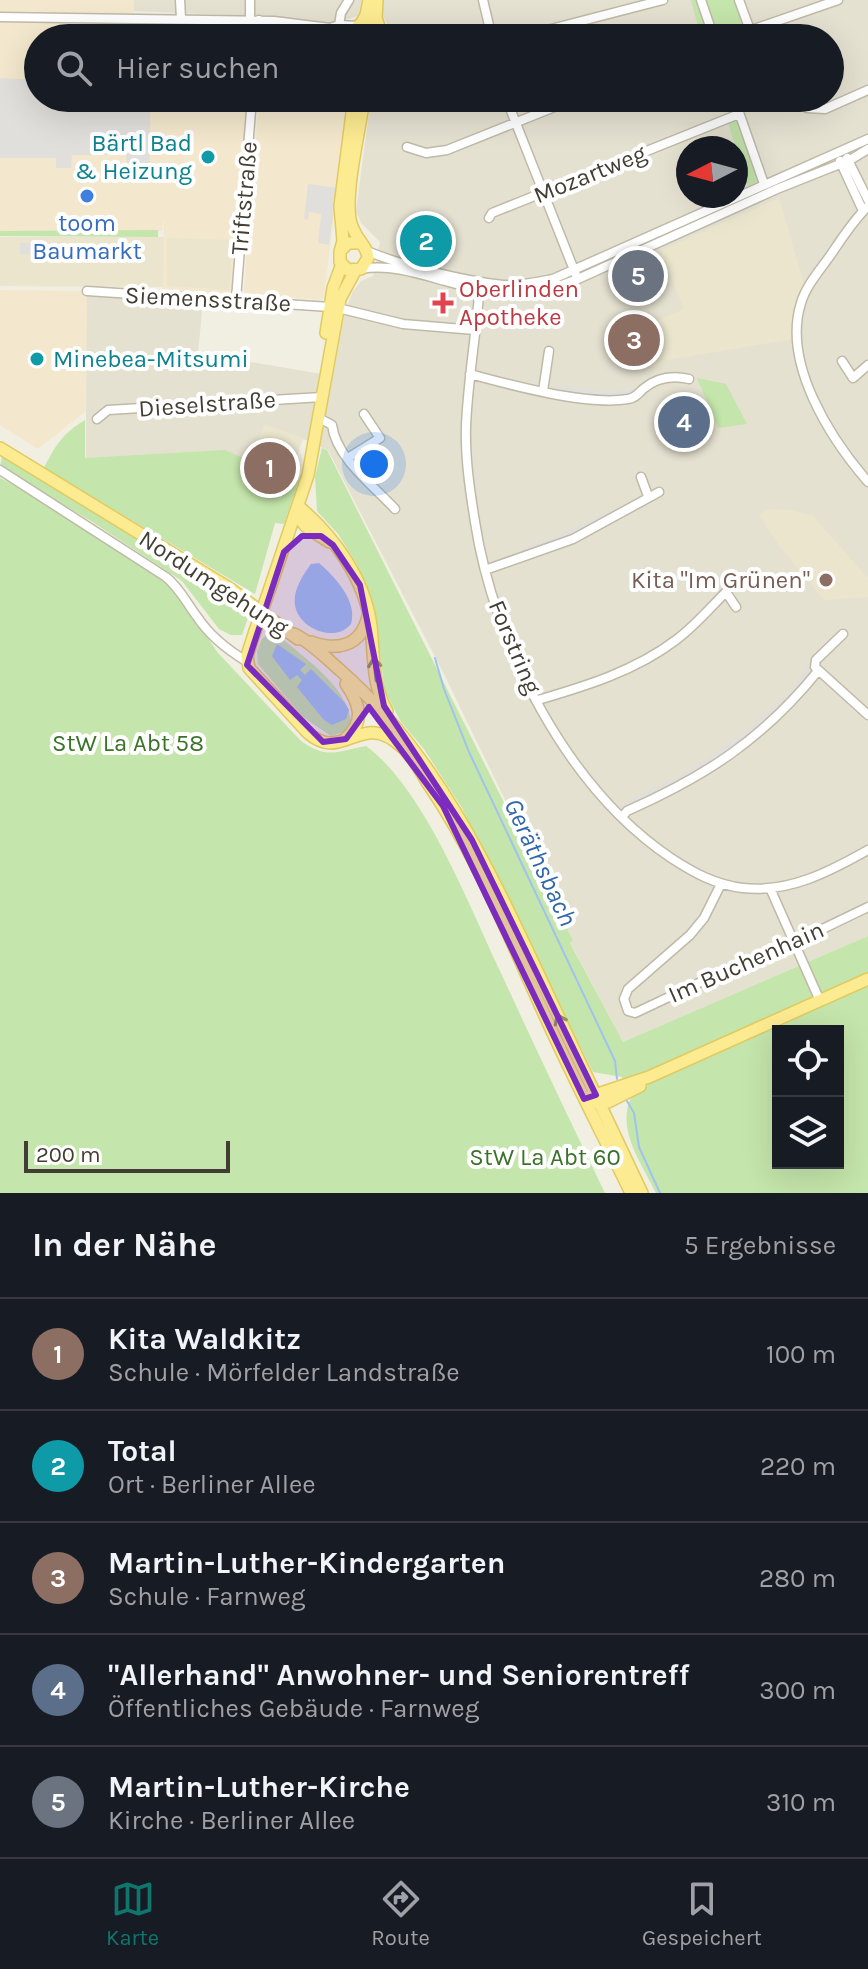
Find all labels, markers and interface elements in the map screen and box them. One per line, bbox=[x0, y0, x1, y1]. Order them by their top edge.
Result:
search box bbox=[24, 24, 844, 112]
icon: search bbox=[52, 46, 96, 90]
text: Hier suchen bbox=[116, 50, 279, 86]
place label: Bärtl Bad & Heizung bbox=[75, 129, 192, 185]
north arrow bbox=[676, 136, 748, 208]
street label: Mozartweg bbox=[530, 139, 651, 209]
street label: Triftstraße bbox=[225, 140, 263, 256]
marker: Bärtl Bad & Heizung bbox=[199, 148, 217, 166]
marker: toom Baumarkt bbox=[78, 187, 96, 205]
place label: toom Baumarkt bbox=[32, 209, 142, 265]
pin: 2 bbox=[400, 211, 452, 271]
pin: 5 bbox=[612, 246, 664, 306]
place label: Oberlinden Apotheke bbox=[459, 275, 579, 331]
street label: Siemensstraße bbox=[124, 281, 292, 317]
marker: Oberlinden Apotheke bbox=[434, 294, 452, 312]
pin: 3 bbox=[608, 310, 660, 370]
place label: Minebea-Mitsumi bbox=[53, 345, 249, 373]
marker: Minebea-Mitsumi bbox=[28, 350, 46, 368]
street label: Dieselstraße bbox=[137, 385, 277, 423]
pin: 4 bbox=[658, 392, 710, 452]
pin: 1 bbox=[244, 438, 296, 498]
your location bbox=[354, 444, 394, 484]
street label: Nordumgehung bbox=[134, 524, 294, 642]
place label: Kita "Im Grünen" bbox=[631, 566, 810, 594]
marker: Kita "Im Grünen" bbox=[817, 571, 835, 589]
street label: Forstring bbox=[483, 596, 547, 699]
one-way arrow bbox=[368, 656, 383, 683]
park label: StW La Abt 58 bbox=[52, 729, 204, 757]
water label: Geräthsbach bbox=[497, 793, 584, 931]
street label: Im Buchenhain bbox=[664, 915, 828, 1009]
one-way arrow bbox=[554, 1013, 569, 1037]
map controls bbox=[772, 1025, 844, 1169]
button: locate bbox=[772, 1025, 844, 1097]
button: layers bbox=[772, 1097, 844, 1169]
scale bar bbox=[24, 1137, 230, 1173]
text: 200 m bbox=[36, 1142, 101, 1168]
park label: StW La Abt 60 bbox=[469, 1143, 621, 1171]
text: In der Nähe bbox=[32, 1225, 216, 1265]
text: 5 Ergebnisse bbox=[684, 1230, 836, 1261]
text: Kita Waldkitz bbox=[108, 1321, 301, 1357]
text: 1 bbox=[53, 1339, 63, 1370]
text: 100 m bbox=[766, 1339, 836, 1370]
text: Schule · Mörfelder Landstraße bbox=[108, 1357, 460, 1388]
text: Total bbox=[108, 1433, 177, 1469]
text: 2 bbox=[50, 1451, 66, 1482]
text: 220 m bbox=[760, 1451, 836, 1482]
text: Ort · Berliner Allee bbox=[108, 1469, 316, 1500]
text: Martin-Luther-Kindergarten bbox=[108, 1545, 505, 1581]
text: 3 bbox=[50, 1563, 66, 1594]
text: 280 m bbox=[759, 1563, 836, 1594]
text: Schule · Farnweg bbox=[108, 1581, 305, 1612]
text: "Allerhand" Anwohner- und Seniorentreff bbox=[108, 1657, 690, 1693]
text: 4 bbox=[50, 1675, 66, 1706]
text: 300 m bbox=[759, 1675, 836, 1706]
text: Öffentliches Gebäude · Farnweg bbox=[108, 1693, 479, 1724]
text: Martin-Luther-Kirche bbox=[108, 1769, 410, 1805]
text: 5 bbox=[50, 1787, 66, 1818]
text: 310 m bbox=[766, 1787, 836, 1818]
text: Kirche · Berliner Allee bbox=[108, 1805, 355, 1836]
tab: Karte bbox=[106, 1877, 159, 1951]
tab: Route bbox=[371, 1877, 430, 1951]
tab: Gespeichert bbox=[642, 1877, 762, 1951]

